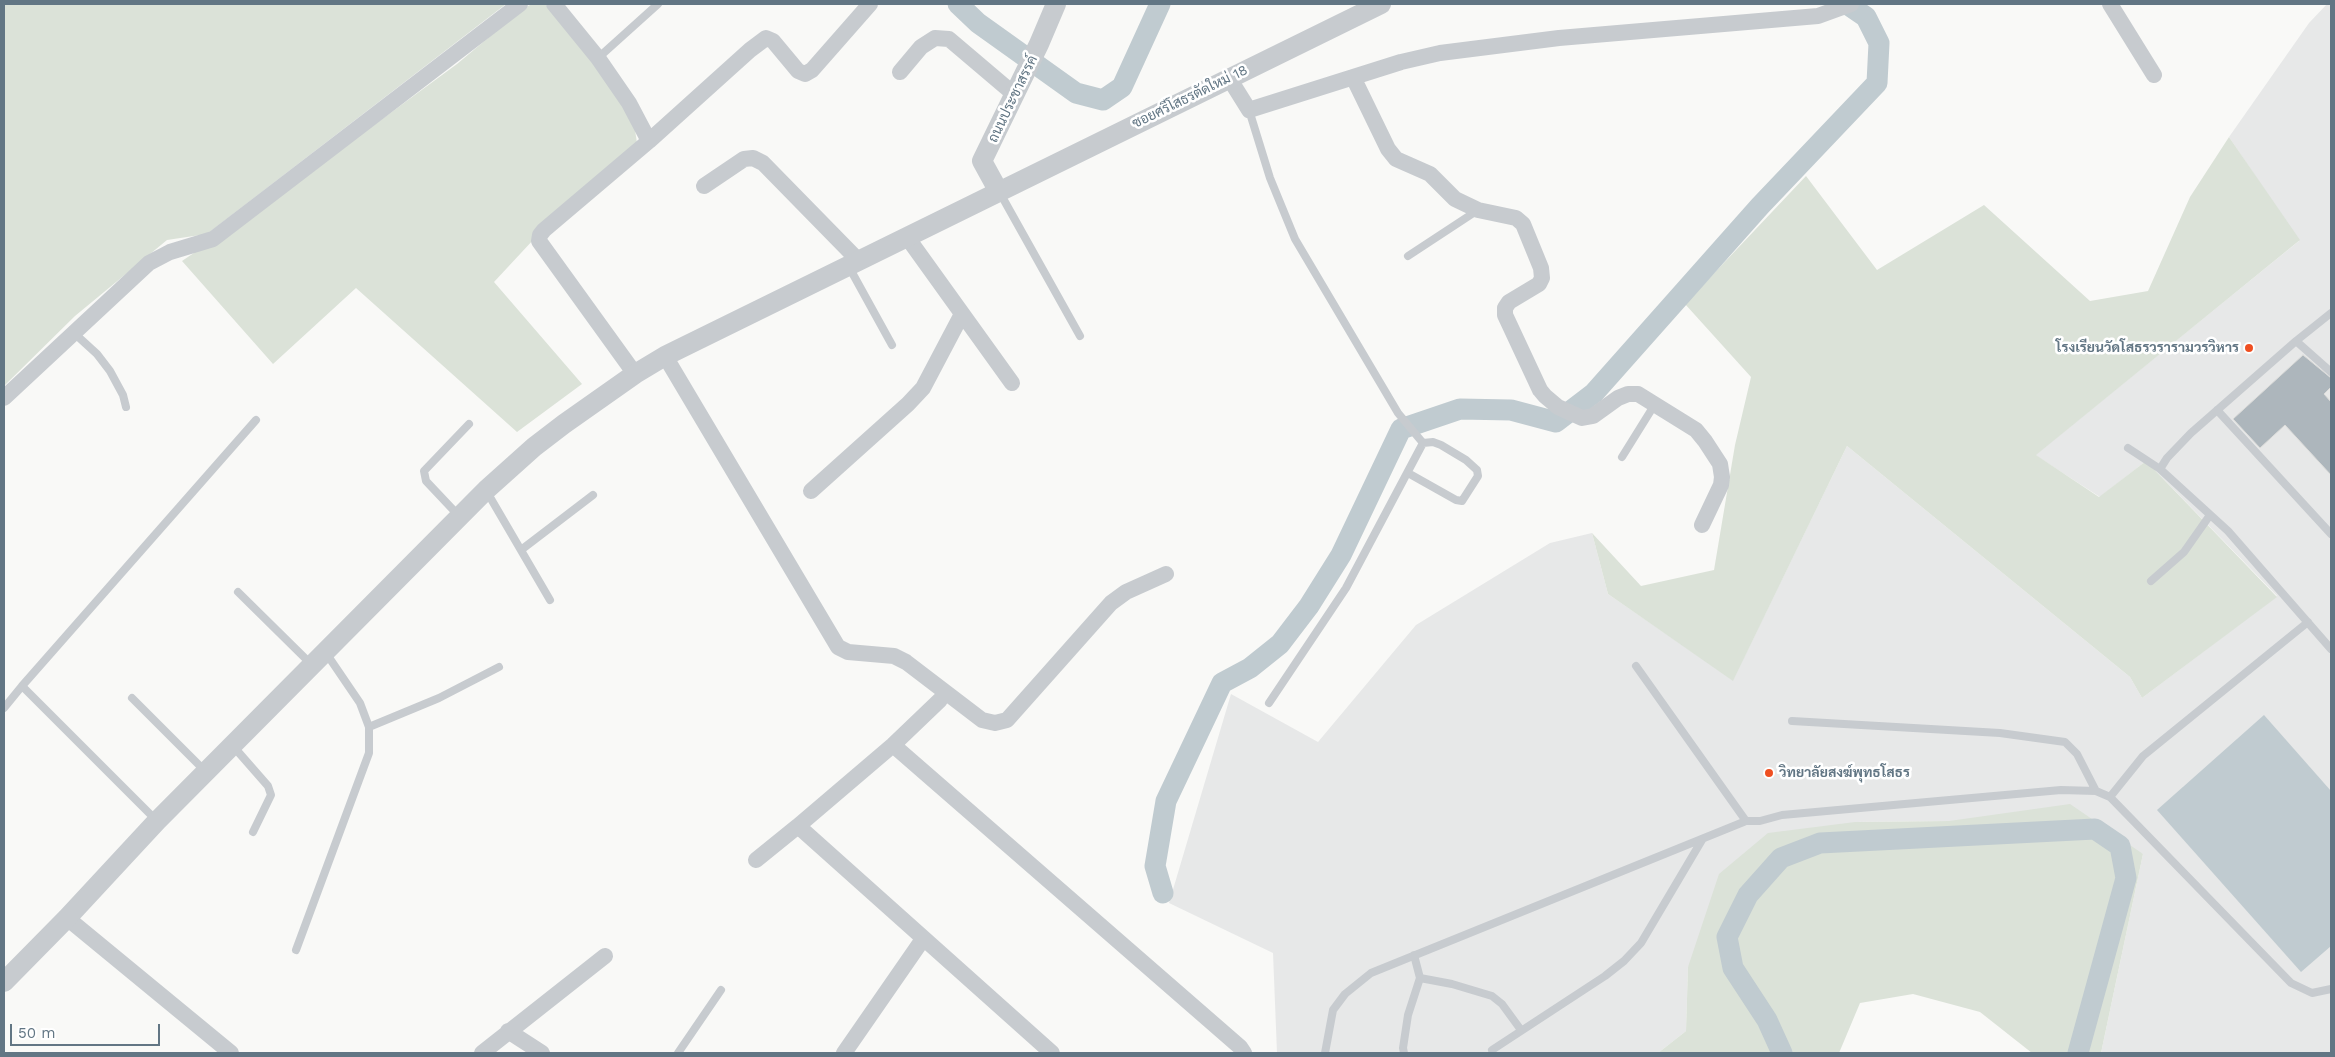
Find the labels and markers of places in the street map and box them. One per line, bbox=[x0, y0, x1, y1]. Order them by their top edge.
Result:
place label: โรงเรียนวัดโสธรวรารามวรวิหาร bbox=[2056, 340, 2239, 356]
marker: โรงเรียนวัดโสธรวรารามวรวิหาร bbox=[2243, 342, 2255, 354]
place label: วิทยาลัยสงฆ์พุทธโสธร bbox=[1779, 765, 1910, 781]
marker: วิทยาลัยสงฆ์พุทธโสธร bbox=[1763, 767, 1775, 779]

